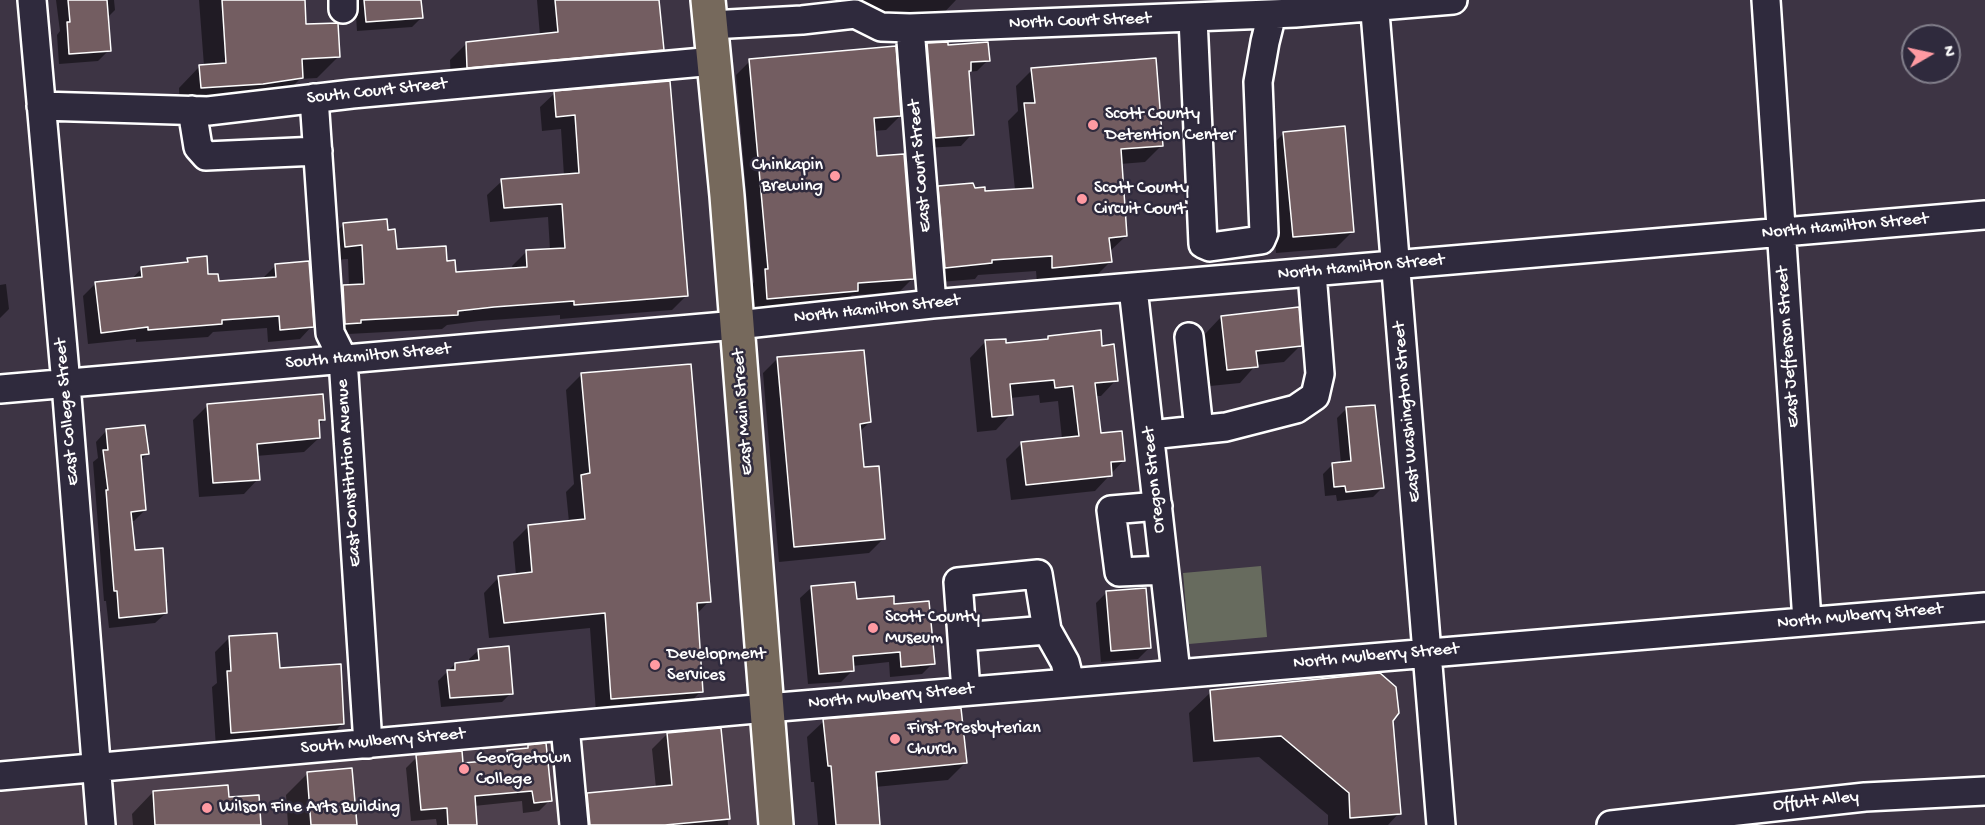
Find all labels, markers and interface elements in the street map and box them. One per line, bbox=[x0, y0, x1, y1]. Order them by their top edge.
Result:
street label: North Court Street bbox=[1009, 9, 1151, 35]
north arrow bbox=[1901, 24, 1961, 84]
text: N bbox=[1937, 45, 1957, 58]
street label: South Court Street bbox=[306, 74, 448, 110]
street label: East Court Street bbox=[904, 99, 938, 233]
place label: Scott County Detention Center bbox=[1105, 104, 1235, 146]
marker: Scott County Detention Center bbox=[1086, 118, 1100, 132]
place label: Chinkapin Brewing bbox=[752, 155, 823, 198]
marker: Chinkapin Brewing bbox=[828, 169, 842, 183]
place label: Scott County Circuit Court bbox=[1094, 178, 1189, 220]
marker: Scott County Circuit Court bbox=[1075, 192, 1089, 206]
street label: North Hamilton Street bbox=[1761, 209, 1929, 245]
street label: North Hamilton Street bbox=[1277, 250, 1445, 286]
street label: East Jefferson Street bbox=[1773, 266, 1805, 428]
street label: North Hamilton Street bbox=[793, 291, 961, 329]
street label: East Washington Street bbox=[1389, 321, 1427, 503]
street label: East College Street bbox=[51, 338, 85, 486]
street label: South Hamilton Street bbox=[284, 339, 452, 375]
street label: East Main Street bbox=[729, 348, 759, 476]
street label: East Constitution Avenue bbox=[333, 378, 367, 568]
street label: Oregon Street bbox=[1139, 426, 1171, 534]
street label: North Mulberry Street bbox=[1776, 599, 1944, 635]
place label: Scott County Museum bbox=[885, 607, 980, 650]
marker: Scott County Museum bbox=[866, 621, 880, 635]
street label: North Mulberry Street bbox=[1292, 639, 1460, 675]
place label: Development Services bbox=[667, 644, 765, 686]
marker: Development Services bbox=[648, 658, 662, 672]
street label: North Mulberry Street bbox=[807, 679, 975, 715]
place label: First Presbyterian Church bbox=[907, 718, 1041, 760]
street label: South Mulberry Street bbox=[300, 724, 466, 760]
marker: First Presbyterian Church bbox=[888, 732, 902, 746]
place label: Georgetown College bbox=[476, 748, 571, 790]
marker: Georgetown College bbox=[457, 762, 471, 776]
street label: Offutt Alley bbox=[1772, 787, 1860, 817]
place label: Wilson Fine Arts Building bbox=[219, 797, 400, 819]
marker: Wilson Fine Arts Building bbox=[200, 801, 214, 815]

